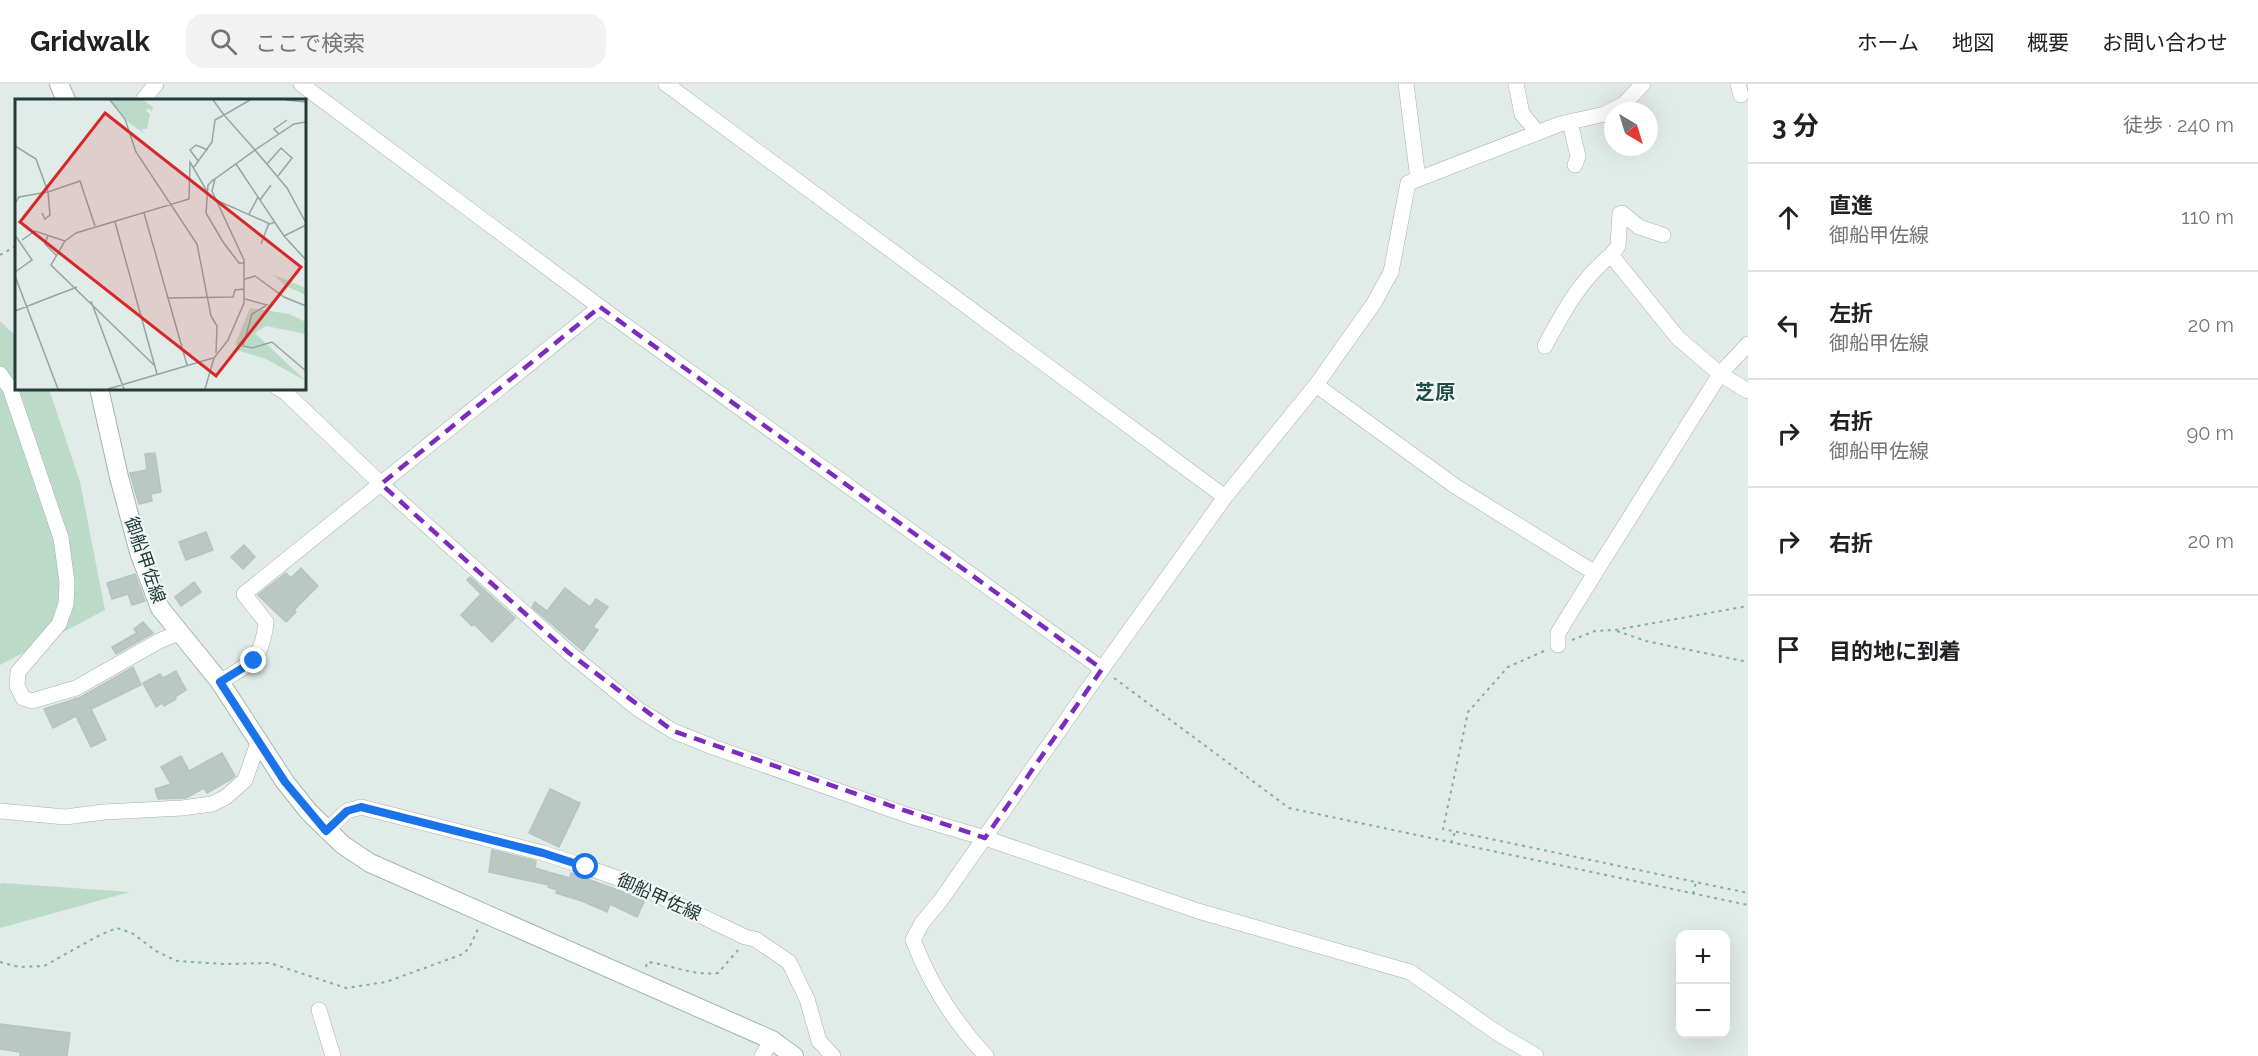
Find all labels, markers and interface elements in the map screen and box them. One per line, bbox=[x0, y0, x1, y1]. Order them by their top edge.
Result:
search box bbox=[186, 14, 606, 68]
text: Gridwalk bbox=[30, 25, 150, 58]
icon: search bbox=[207, 25, 240, 58]
text: ここで検索 bbox=[255, 30, 365, 56]
text: ホーム bbox=[1857, 30, 1919, 55]
text: 地図 bbox=[1952, 30, 1994, 55]
text: 概要 bbox=[2027, 30, 2069, 55]
text: お問い合わせ bbox=[2102, 30, 2228, 55]
inset map bbox=[15, 99, 306, 390]
north arrow bbox=[1604, 102, 1658, 156]
text: 3 分 bbox=[1772, 111, 1819, 141]
text: 徒歩 · 240 m bbox=[2123, 113, 2234, 137]
text: 直進 bbox=[1829, 192, 1873, 218]
icon: ahead bbox=[1772, 201, 1805, 234]
text: 110 m bbox=[2181, 205, 2234, 229]
text: 御船甲佐線 bbox=[1829, 223, 1929, 247]
text: 左折 bbox=[1829, 300, 1873, 326]
icon: left bbox=[1772, 309, 1805, 342]
text: 20 m bbox=[2188, 313, 2234, 337]
text: 御船甲佐線 bbox=[1829, 331, 1929, 355]
district label: 芝原 bbox=[1415, 380, 1455, 404]
text: 右折 bbox=[1829, 408, 1873, 434]
icon: right bbox=[1772, 417, 1805, 450]
text: 90 m bbox=[2187, 421, 2234, 445]
text: 御船甲佐線 bbox=[1829, 439, 1929, 463]
street label: 御船甲佐線 bbox=[121, 514, 170, 606]
icon: right bbox=[1772, 525, 1805, 558]
text: 20 m bbox=[2188, 529, 2234, 553]
text: 右折 bbox=[1829, 530, 1873, 556]
icon: arrive bbox=[1772, 633, 1805, 666]
text: 目的地に到着 bbox=[1829, 638, 1961, 664]
route end bbox=[240, 647, 266, 673]
route start bbox=[572, 853, 598, 879]
street label: 御船甲佐線 bbox=[614, 869, 705, 924]
map controls bbox=[1676, 930, 1730, 1038]
button: + bbox=[1676, 930, 1730, 984]
button: − bbox=[1676, 984, 1730, 1038]

